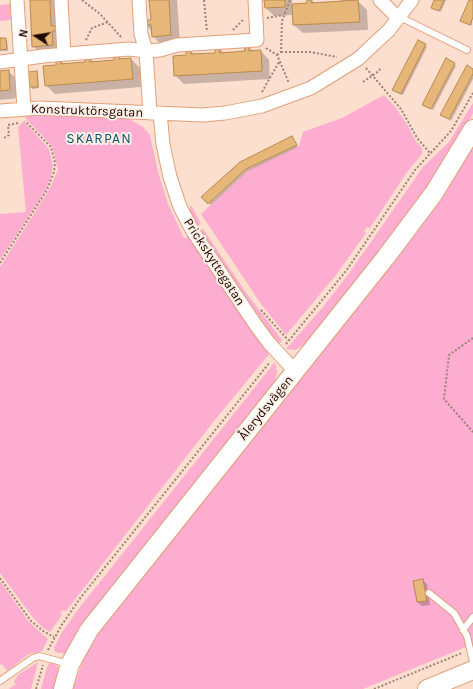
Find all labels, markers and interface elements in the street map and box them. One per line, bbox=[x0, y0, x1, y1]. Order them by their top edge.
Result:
north arrow bbox=[16, 16, 56, 56]
text: N bbox=[17, 28, 31, 39]
street label: Konstruktörsgatan bbox=[31, 101, 143, 121]
district label: SKARPAN bbox=[66, 131, 132, 147]
street label: Prickskyttegatan bbox=[180, 216, 248, 308]
street label: Ålerydsvägen bbox=[235, 373, 297, 443]

